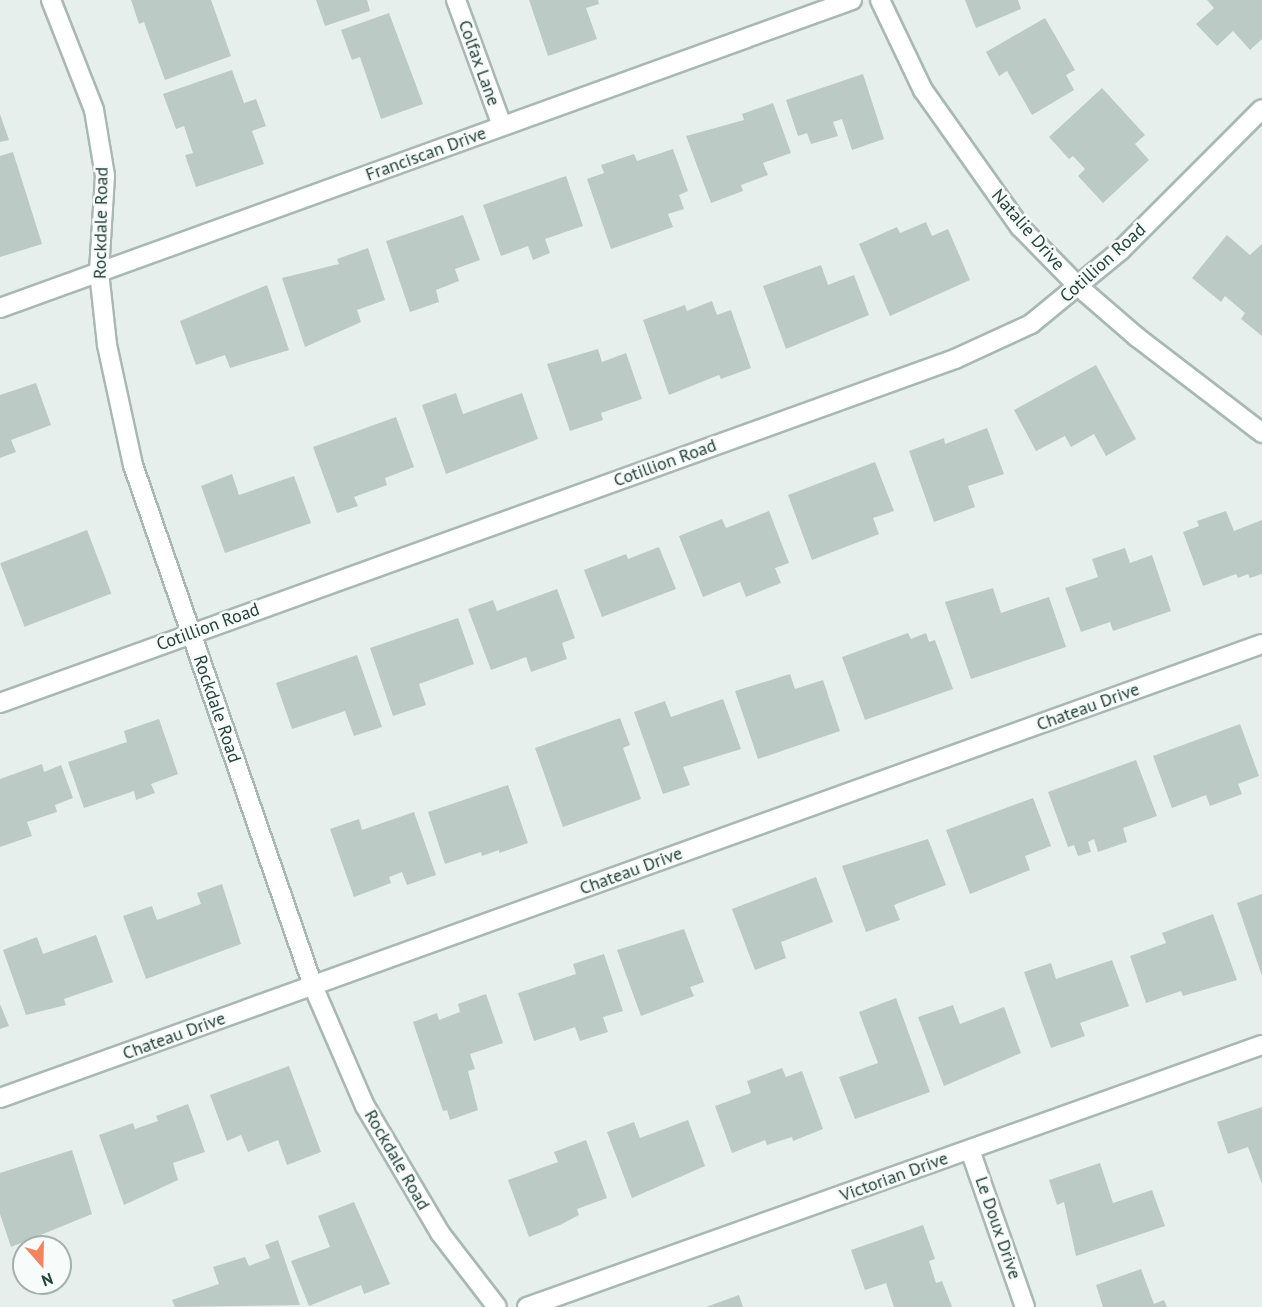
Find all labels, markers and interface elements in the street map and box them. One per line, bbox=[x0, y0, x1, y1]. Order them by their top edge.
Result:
street label: Colfax Lane bbox=[453, 17, 505, 109]
street label: Franciscan Drive bbox=[363, 122, 489, 186]
street label: Rockdale Road bbox=[89, 167, 113, 279]
street label: Natalie Drive bbox=[987, 185, 1069, 275]
street label: Cotillion Road bbox=[1056, 219, 1150, 307]
street label: Cotillion Road bbox=[611, 434, 719, 492]
street label: Cotillion Road bbox=[154, 598, 262, 656]
street label: Rockdale Road bbox=[189, 652, 245, 766]
street label: Chateau Drive bbox=[1034, 678, 1142, 736]
street label: Chateau Drive bbox=[577, 842, 685, 900]
street label: Chateau Drive bbox=[120, 1007, 228, 1065]
street label: Rockdale Road bbox=[360, 1106, 434, 1214]
street label: Victorian Drive bbox=[837, 1147, 951, 1207]
street label: Le Doux Drive bbox=[970, 1174, 1026, 1282]
north arrow bbox=[12, 1235, 72, 1295]
text: N bbox=[39, 1269, 56, 1291]

